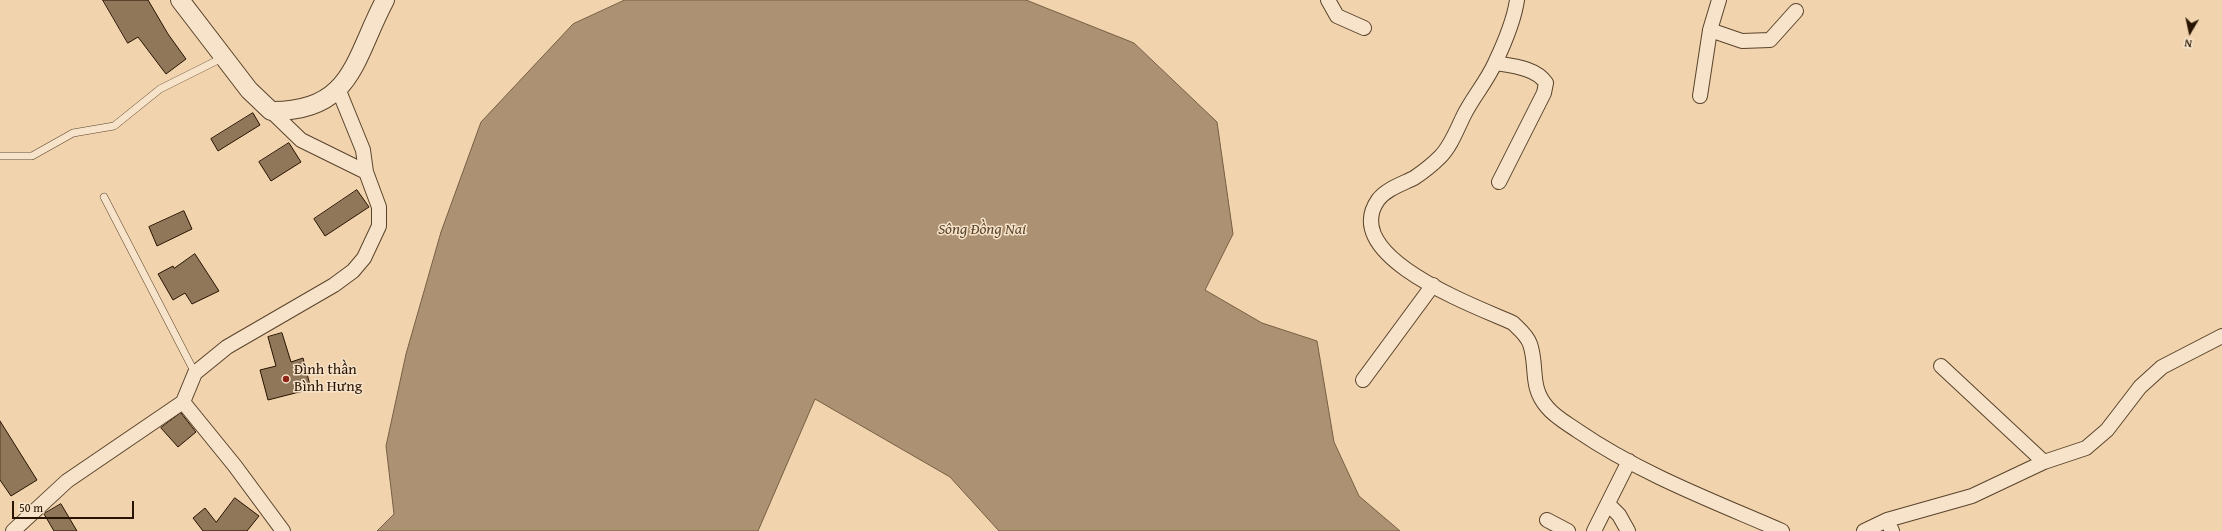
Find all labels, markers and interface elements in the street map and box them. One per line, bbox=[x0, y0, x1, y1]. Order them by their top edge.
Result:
north arrow bbox=[2170, 12, 2210, 52]
text: N bbox=[2183, 35, 2193, 52]
water label: Sông Đồng Nai bbox=[938, 220, 1026, 240]
place label: Đình thần Bình Hưng bbox=[294, 361, 362, 396]
marker: Đình thần Bình Hưng bbox=[281, 374, 291, 384]
scale bar bbox=[14, 493, 136, 519]
text: 50 m bbox=[19, 499, 43, 516]

